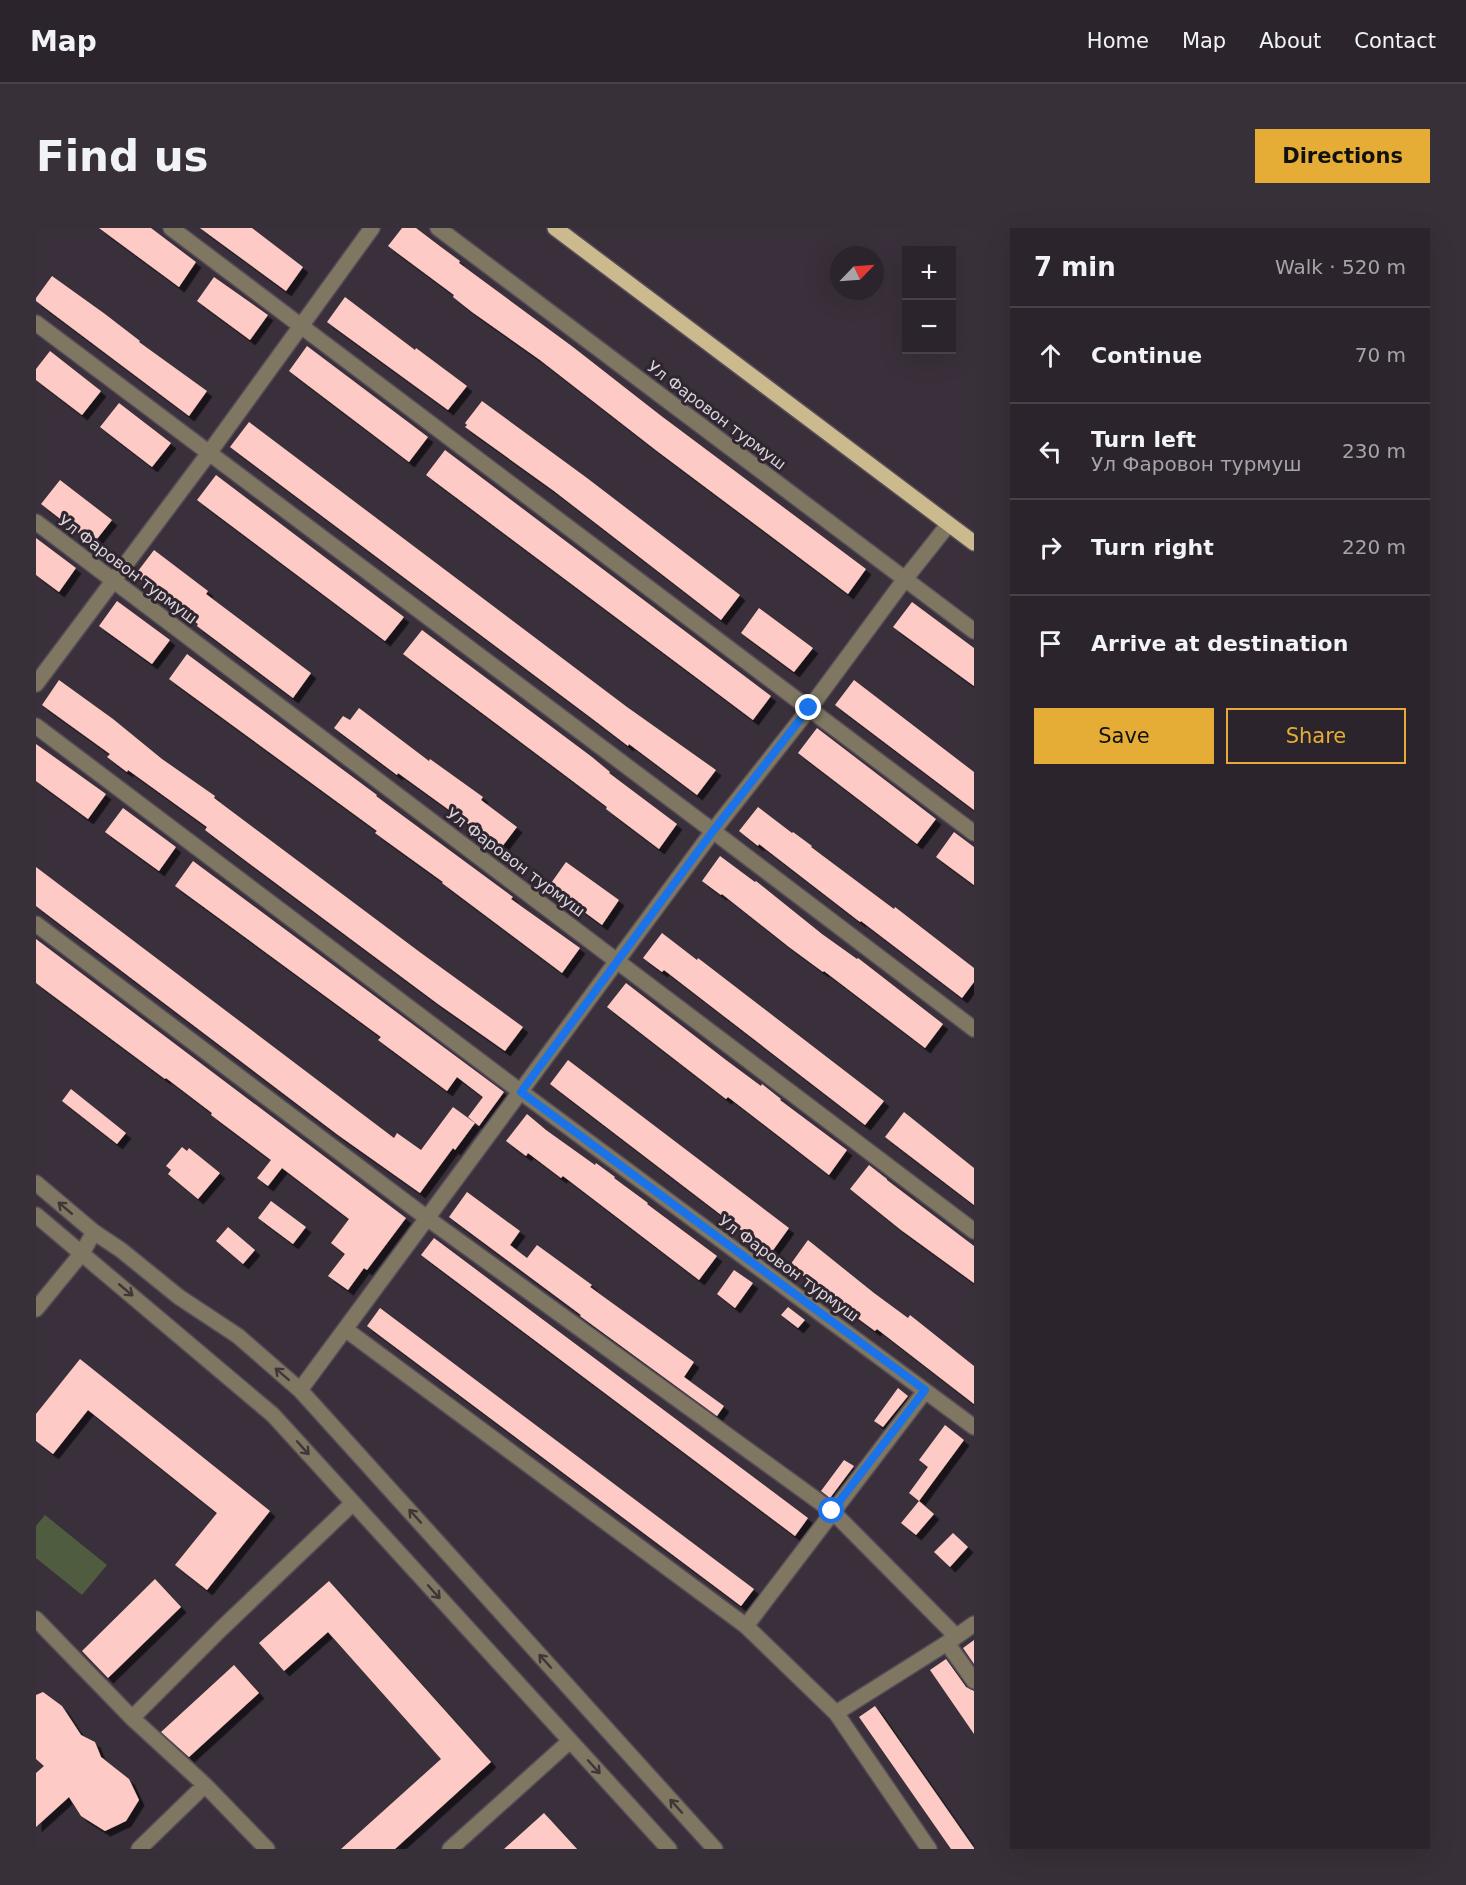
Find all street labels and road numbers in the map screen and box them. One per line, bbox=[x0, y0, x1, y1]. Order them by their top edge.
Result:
street label: Ул Фаровон турмуш bbox=[644, 357, 790, 474]
street label: Ул Фаровон турмуш bbox=[55, 511, 201, 628]
street label: Ул Фаровон турмуш bbox=[443, 804, 589, 921]
street label: Ул Фаровон турмуш bbox=[715, 1211, 862, 1326]

